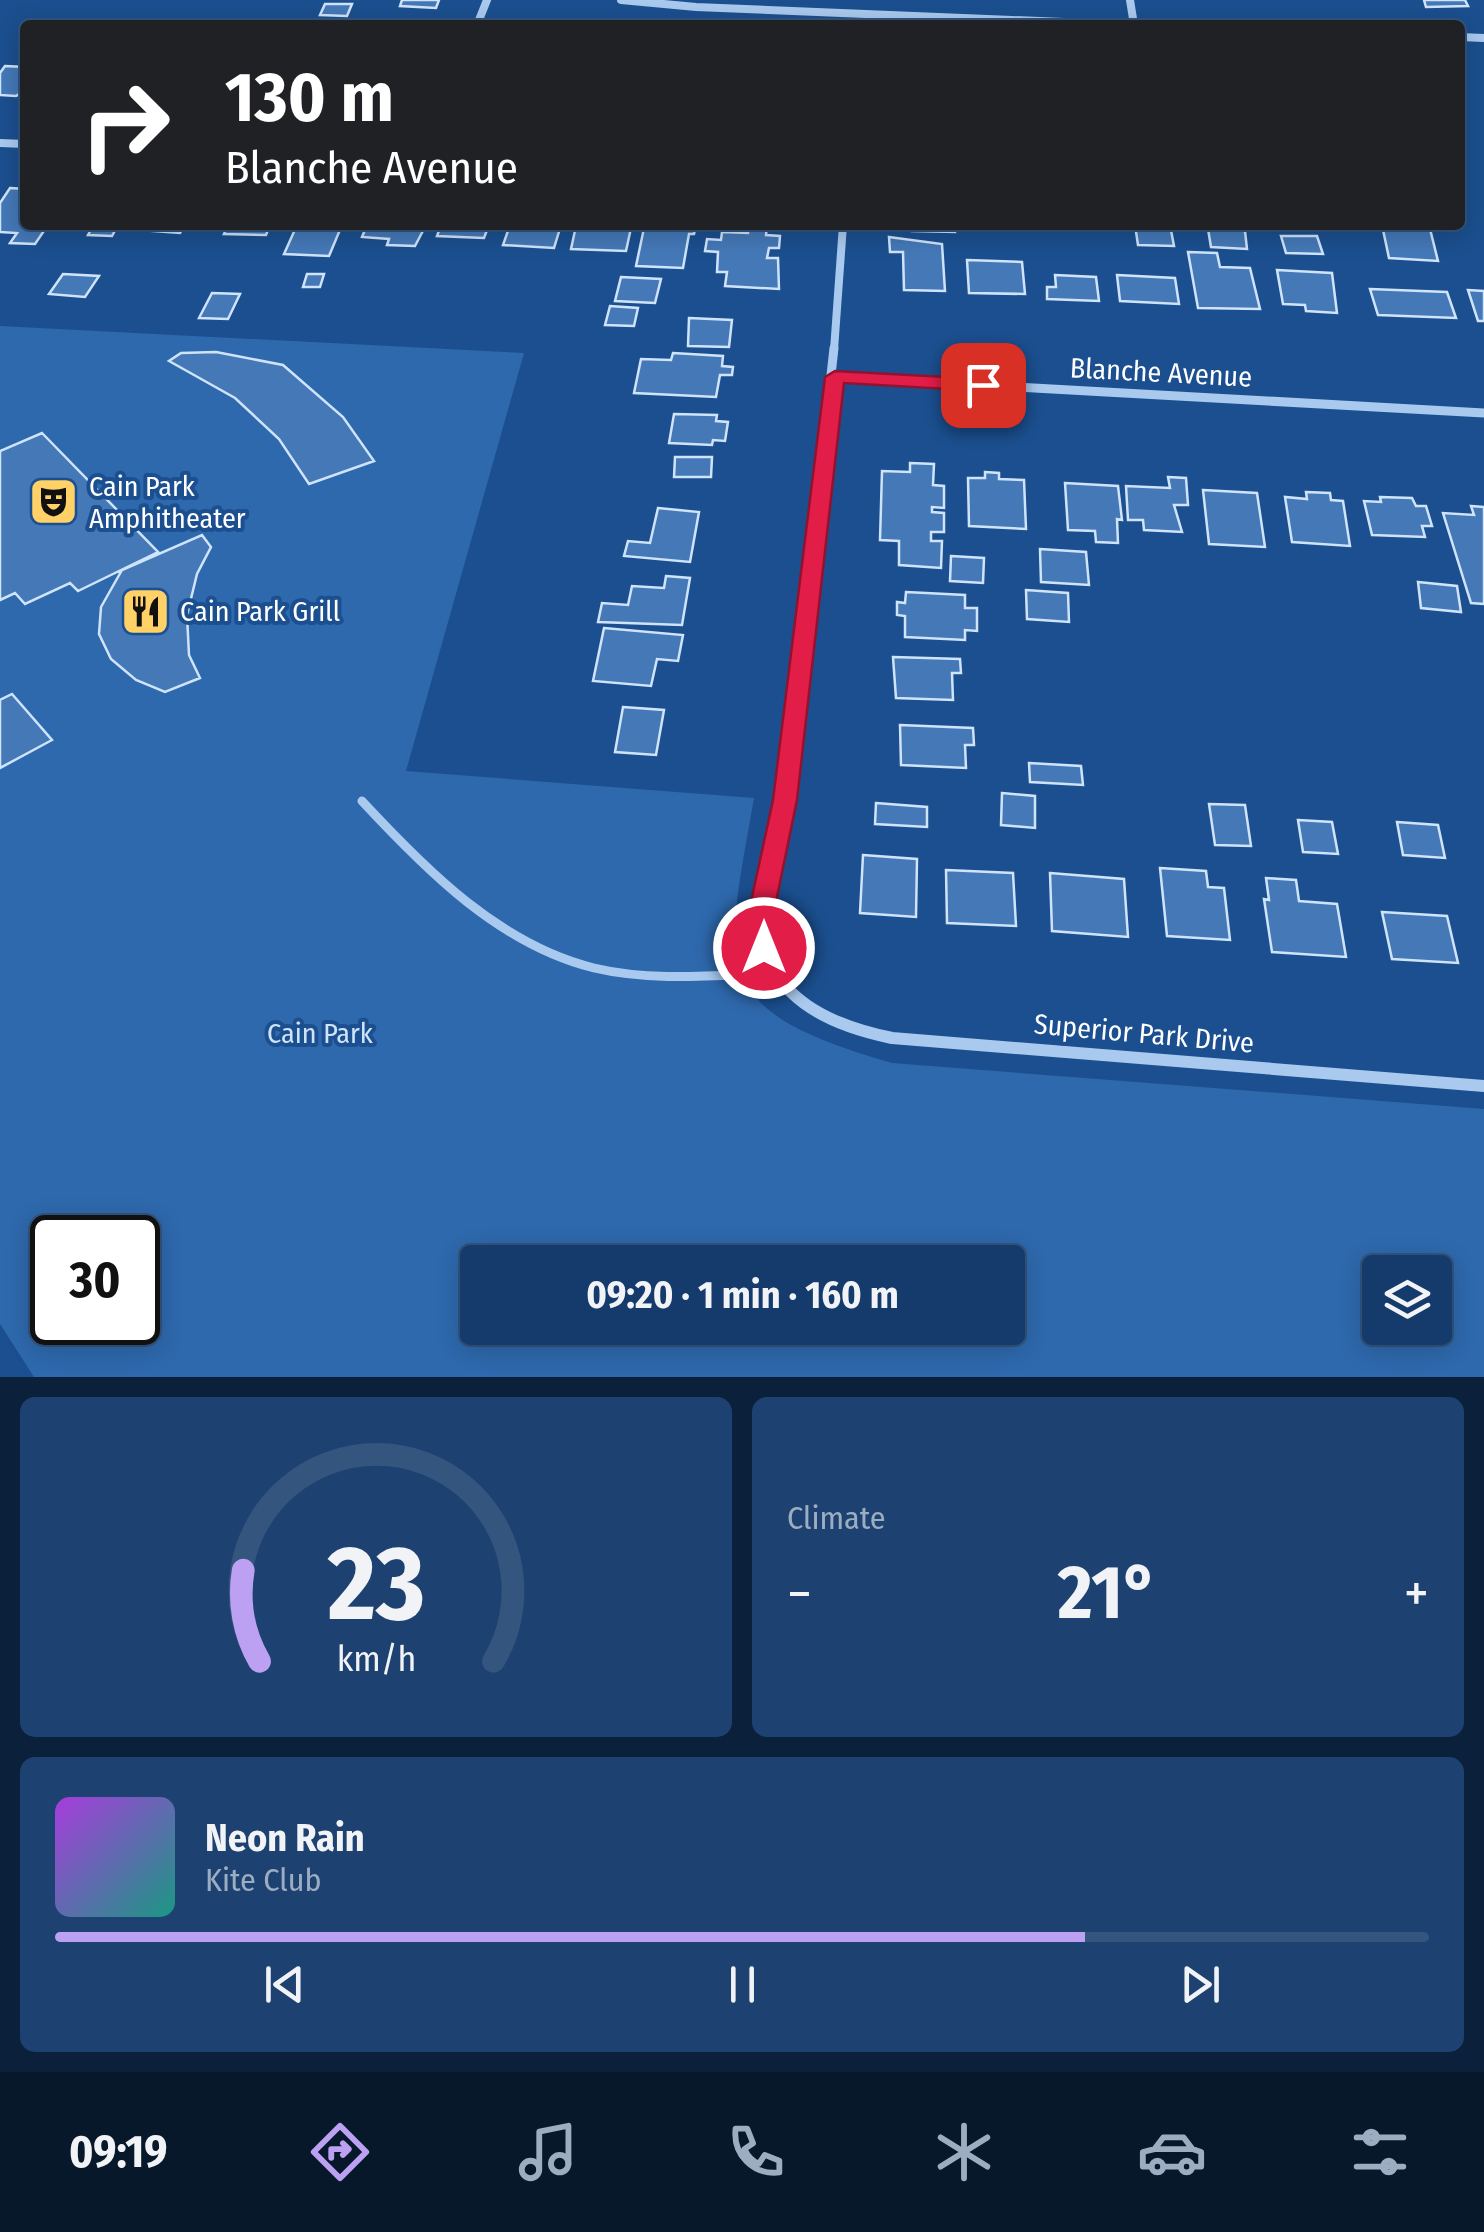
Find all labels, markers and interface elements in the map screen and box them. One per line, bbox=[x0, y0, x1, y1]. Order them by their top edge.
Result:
text: 130 m bbox=[225, 56, 394, 140]
icon: right bbox=[60, 60, 190, 190]
text: Blanche Avenue bbox=[225, 141, 518, 195]
pin bbox=[941, 343, 1026, 428]
street label: Blanche Avenue bbox=[1069, 351, 1253, 394]
icon: arrive bbox=[956, 358, 1011, 413]
place label: Cain Park Amphitheater bbox=[89, 470, 246, 535]
theatre icon: Cain Park Amphitheater bbox=[28, 476, 80, 528]
restaurant icon: Cain Park Grill bbox=[119, 585, 171, 637]
place label: Cain Park Grill bbox=[180, 595, 340, 628]
position arrow bbox=[712, 896, 816, 1000]
street label: Superior Park Drive bbox=[1033, 1007, 1255, 1060]
park label: Cain Park bbox=[267, 1017, 374, 1050]
speed limit sign: 30 bbox=[30, 1215, 160, 1345]
map controls bbox=[1362, 1255, 1452, 1345]
button: layers bbox=[1362, 1255, 1452, 1345]
text: 09:20 · 1 min · 160 m bbox=[586, 1272, 899, 1318]
text: Climate bbox=[787, 1499, 886, 1537]
text: 23 bbox=[326, 1522, 425, 1647]
text: 21° bbox=[1058, 1548, 1158, 1638]
text: − bbox=[787, 1561, 812, 1627]
text: + bbox=[1404, 1561, 1429, 1627]
text: km/h bbox=[336, 1638, 416, 1680]
text: Neon Rain bbox=[205, 1815, 365, 1861]
text: Kite Club bbox=[205, 1861, 321, 1899]
icon: previous bbox=[257, 1957, 312, 2012]
icon: pause bbox=[715, 1957, 770, 2012]
icon: next bbox=[1173, 1957, 1228, 2012]
icon: directions bbox=[305, 2117, 375, 2187]
icon: music bbox=[513, 2117, 583, 2187]
icon: phone bbox=[721, 2117, 791, 2187]
icon: climate bbox=[929, 2117, 999, 2187]
icon: car bbox=[1137, 2117, 1207, 2187]
icon: filters bbox=[1345, 2117, 1415, 2187]
text: 09:19 bbox=[69, 2125, 168, 2179]

